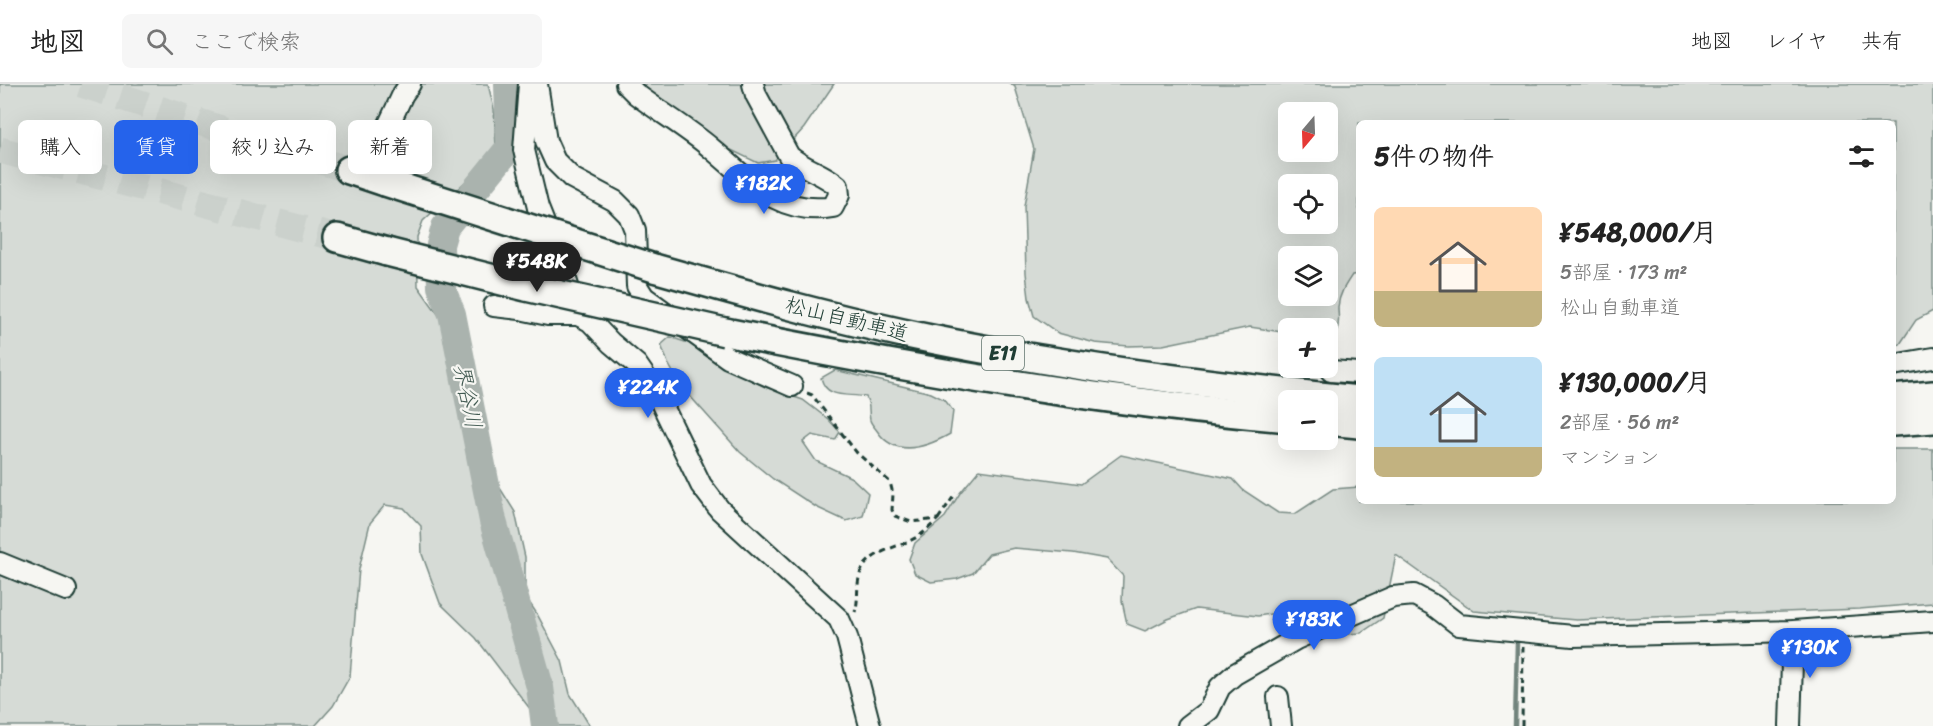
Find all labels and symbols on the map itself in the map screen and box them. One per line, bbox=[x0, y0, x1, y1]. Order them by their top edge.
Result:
north arrow bbox=[1278, 102, 1338, 162]
pin: ¥182K bbox=[722, 164, 806, 215]
pin: ¥548K bbox=[495, 242, 579, 293]
street label: 松山自動車道 bbox=[781, 285, 913, 353]
road number: E11 bbox=[982, 336, 1024, 370]
water label: 界谷川 bbox=[443, 360, 493, 432]
pin: ¥224K bbox=[606, 368, 690, 419]
pin: ¥183K bbox=[1272, 600, 1356, 651]
pin: ¥130K bbox=[1768, 628, 1852, 679]

